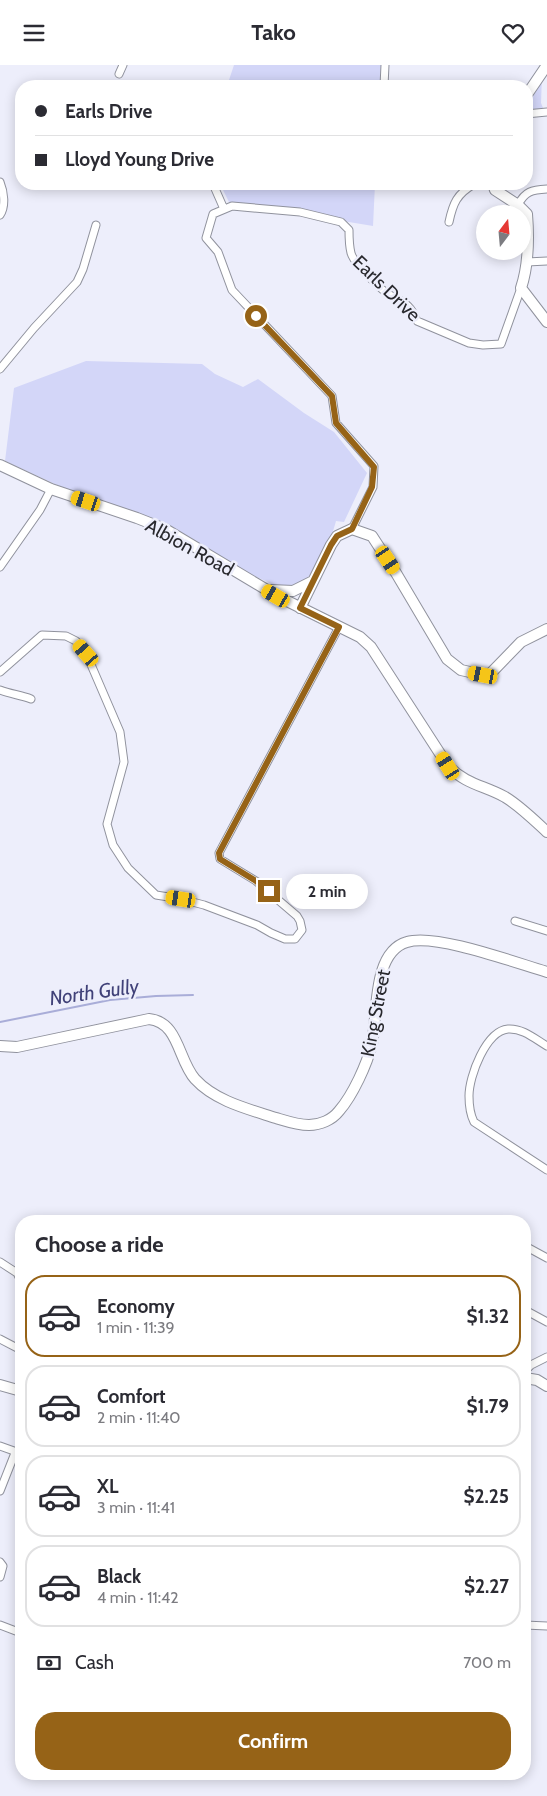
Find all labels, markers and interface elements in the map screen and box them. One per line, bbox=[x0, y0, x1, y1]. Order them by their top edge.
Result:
icon: menu bbox=[20, 19, 48, 47]
text: Tako bbox=[251, 19, 296, 46]
icon: heart bbox=[499, 19, 527, 47]
text: Earls Drive bbox=[65, 100, 152, 123]
text: Lloyd Young Drive bbox=[65, 148, 214, 171]
north arrow bbox=[476, 205, 531, 260]
map controls bbox=[476, 205, 531, 260]
street label: Earls Drive bbox=[348, 251, 425, 326]
route start bbox=[245, 305, 267, 327]
car bbox=[69, 489, 102, 513]
street label: Albion Road bbox=[142, 514, 238, 581]
car bbox=[373, 543, 402, 577]
car bbox=[259, 582, 292, 610]
car bbox=[70, 637, 101, 669]
car bbox=[466, 665, 499, 685]
car bbox=[433, 749, 462, 783]
callout: 2 min bbox=[286, 873, 369, 909]
route end bbox=[258, 880, 280, 902]
text: 2 min bbox=[308, 882, 346, 901]
car bbox=[165, 889, 196, 909]
street label: King Street bbox=[356, 967, 395, 1059]
water label: North Gully bbox=[48, 974, 141, 1010]
text: Choose a ride bbox=[35, 1231, 164, 1258]
icon: car bbox=[37, 1294, 82, 1339]
text: Economy bbox=[97, 1295, 175, 1318]
text: $1.32 bbox=[466, 1305, 509, 1328]
text: 1 min · 11:39 bbox=[97, 1318, 175, 1337]
icon: car bbox=[37, 1384, 82, 1429]
text: Comfort bbox=[97, 1385, 166, 1408]
text: $1.79 bbox=[466, 1395, 509, 1418]
text: 2 min · 11:40 bbox=[97, 1408, 181, 1427]
icon: car bbox=[37, 1474, 82, 1519]
text: XL bbox=[97, 1475, 118, 1498]
text: $2.25 bbox=[463, 1485, 509, 1508]
text: 3 min · 11:41 bbox=[97, 1498, 175, 1517]
icon: car bbox=[37, 1564, 82, 1609]
text: Black bbox=[97, 1565, 141, 1588]
text: $2.27 bbox=[464, 1575, 509, 1598]
text: 4 min · 11:42 bbox=[97, 1588, 179, 1607]
icon: cash bbox=[35, 1649, 63, 1677]
text: Cash bbox=[75, 1651, 114, 1674]
text: 700 m bbox=[463, 1653, 511, 1672]
button: Confirm bbox=[35, 1712, 511, 1770]

